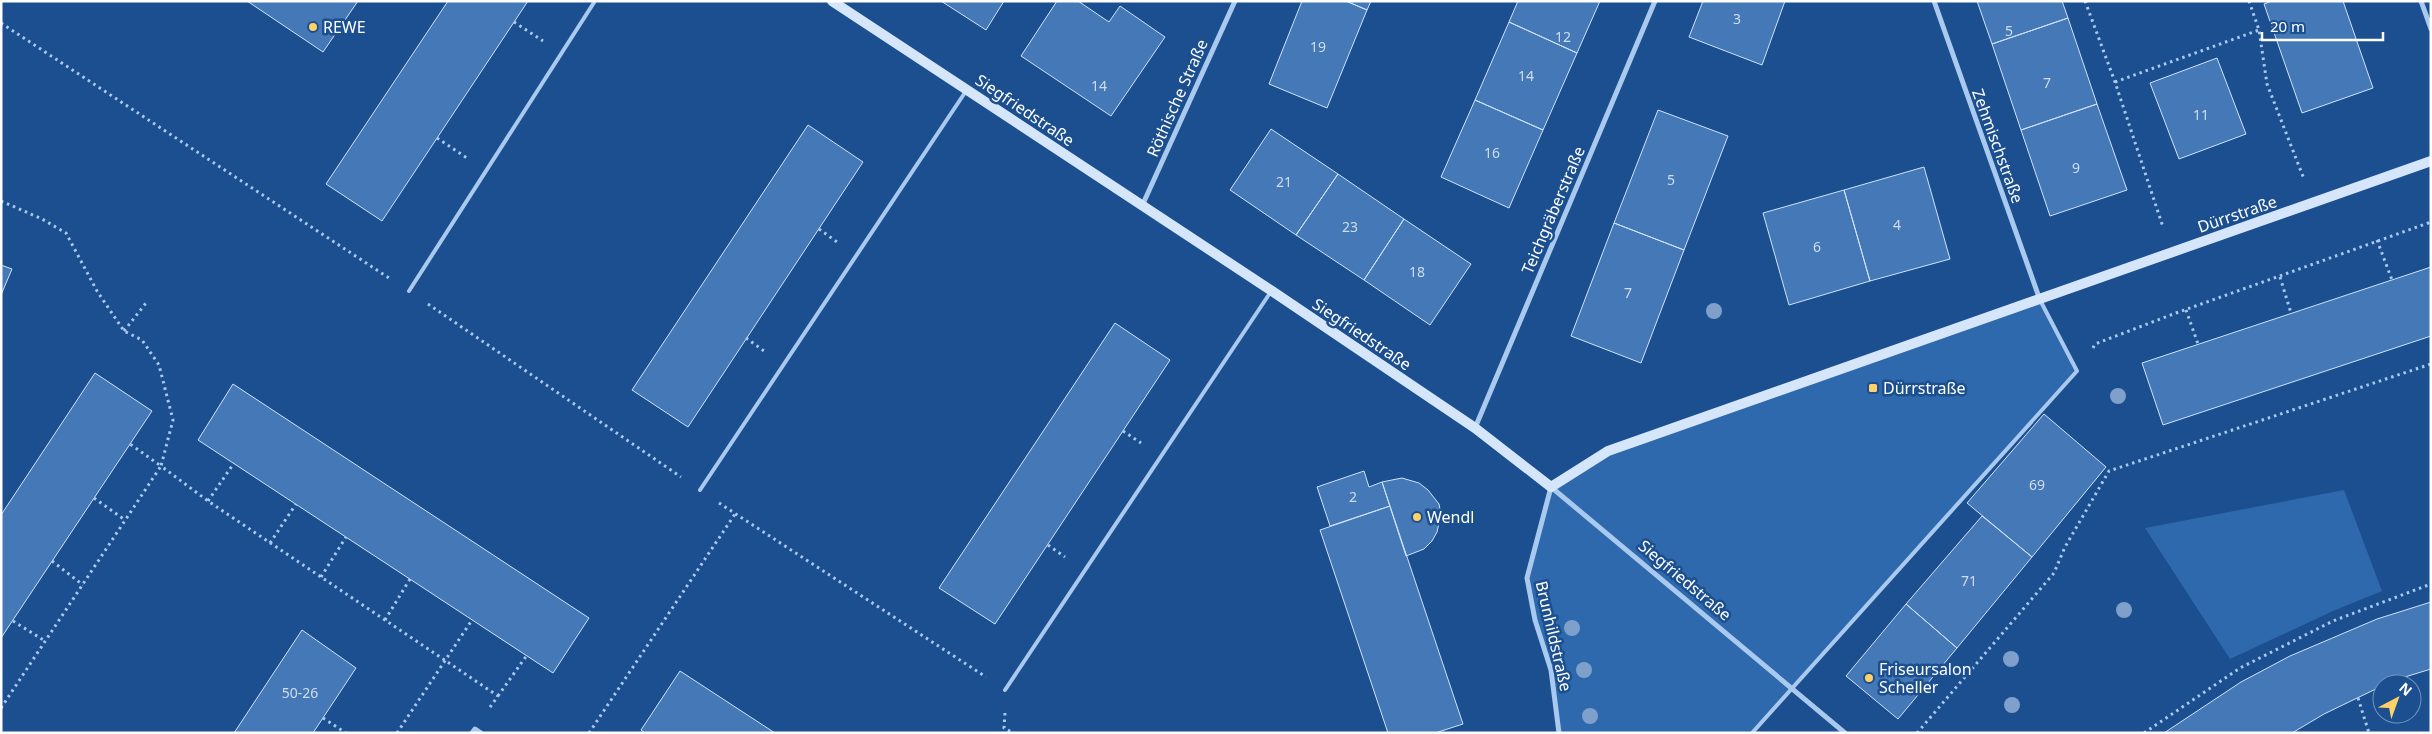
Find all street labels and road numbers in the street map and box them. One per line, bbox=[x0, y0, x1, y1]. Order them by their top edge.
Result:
street label: Röthische Straße bbox=[1141, 36, 1213, 160]
street label: Siegfriedstraße bbox=[971, 69, 1079, 151]
street label: Zehmischstraße bbox=[1967, 86, 2029, 206]
street label: Teichgräberstraße bbox=[1516, 143, 1590, 277]
street label: Dürrstraße bbox=[2194, 190, 2280, 238]
street label: Siegfriedstraße bbox=[1308, 293, 1416, 375]
street label: Siegfriedstraße bbox=[1634, 535, 1736, 625]
street label: Brunhildstraße bbox=[1531, 579, 1577, 693]

